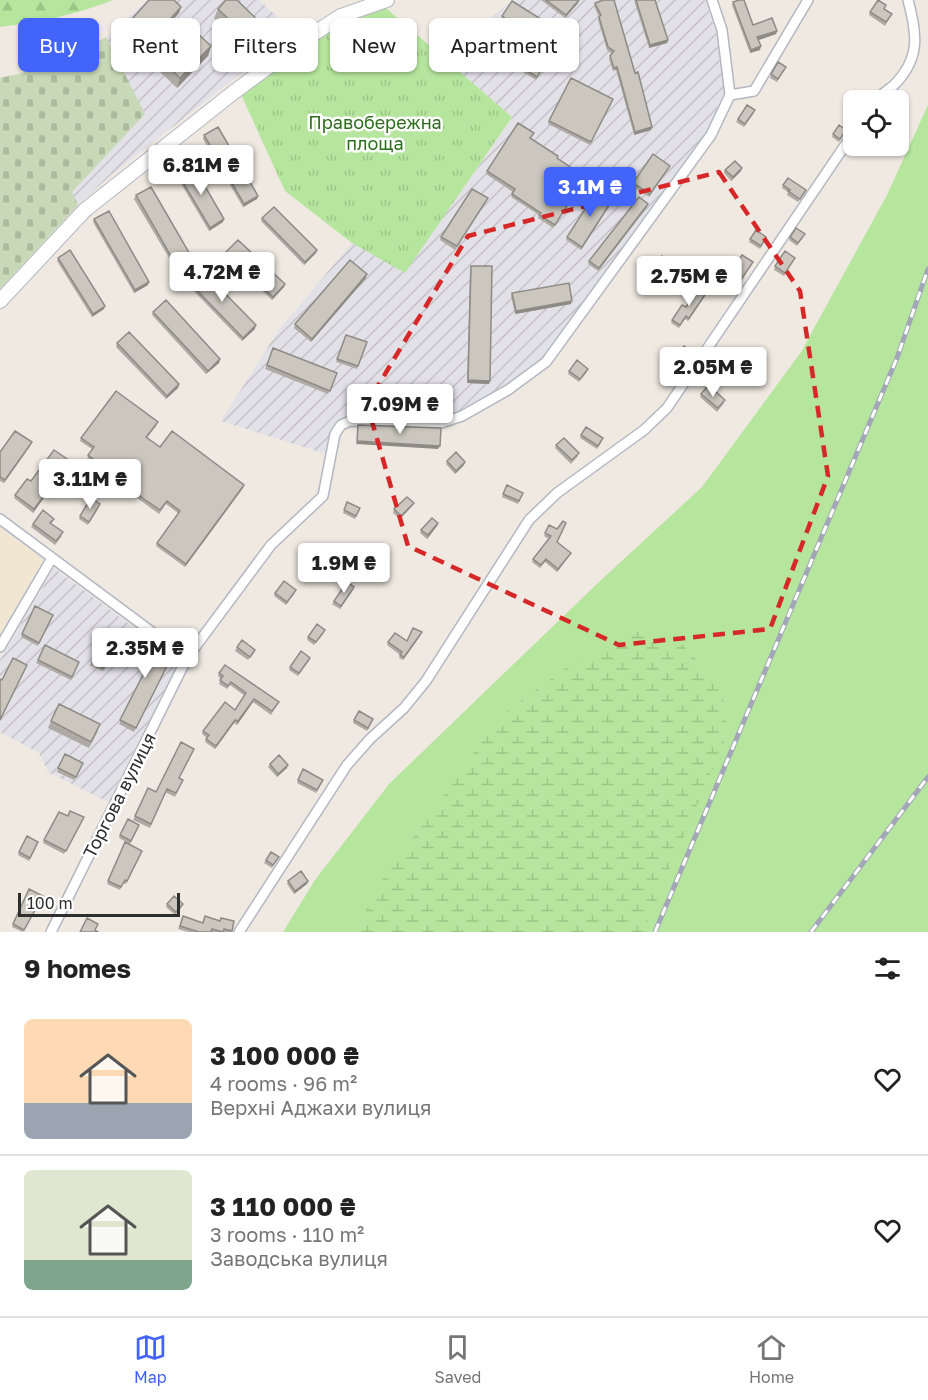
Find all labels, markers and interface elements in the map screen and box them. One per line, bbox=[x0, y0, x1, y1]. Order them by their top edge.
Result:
chip: Buy bbox=[18, 18, 99, 72]
chip: Rent bbox=[111, 18, 200, 72]
chip: Filters bbox=[212, 18, 318, 72]
chip: New bbox=[330, 18, 417, 72]
chip: Apartment bbox=[429, 18, 579, 72]
map controls bbox=[843, 90, 909, 156]
button: locate bbox=[843, 90, 909, 156]
park label: Правобережна площа bbox=[308, 111, 442, 154]
pin: 6.81M ₴ bbox=[146, 145, 256, 196]
text: 6.81M ₴ bbox=[162, 152, 240, 176]
pin: 3.1M ₴ bbox=[541, 167, 639, 218]
text: 3.1M ₴ bbox=[558, 174, 622, 198]
pin: 4.72M ₴ bbox=[167, 252, 277, 303]
pin: 2.75M ₴ bbox=[634, 256, 744, 307]
text: 4.72M ₴ bbox=[184, 259, 261, 283]
text: 2.75M ₴ bbox=[651, 263, 727, 287]
pin: 2.05M ₴ bbox=[658, 347, 768, 398]
text: 2.05M ₴ bbox=[674, 354, 752, 378]
pin: 7.09M ₴ bbox=[345, 384, 455, 435]
text: 7.09M ₴ bbox=[361, 391, 439, 415]
pin: 3.11M ₴ bbox=[35, 459, 145, 510]
text: 3.11M ₴ bbox=[53, 466, 127, 490]
pin: 1.9M ₴ bbox=[295, 543, 393, 594]
text: 1.9M ₴ bbox=[312, 550, 376, 574]
pin: 2.35M ₴ bbox=[90, 628, 200, 679]
text: 2.35M ₴ bbox=[106, 635, 184, 659]
street label: Торгова вулиця bbox=[78, 729, 160, 861]
scale bar bbox=[18, 890, 180, 918]
text: 100 m bbox=[27, 893, 73, 913]
icon: filters bbox=[871, 952, 904, 985]
text: 9 homes bbox=[24, 953, 131, 984]
text: 3 100 000 ₴ bbox=[210, 1040, 359, 1071]
icon: home bbox=[72, 1043, 144, 1115]
icon: heart bbox=[871, 1063, 904, 1096]
text: 4 rooms · 96 m² bbox=[210, 1071, 357, 1095]
text: Верхні Аджахи вулиця bbox=[210, 1095, 431, 1119]
text: 3 110 000 ₴ bbox=[210, 1191, 356, 1222]
icon: home bbox=[72, 1194, 144, 1266]
icon: heart bbox=[871, 1214, 904, 1247]
text: 3 rooms · 110 m² bbox=[210, 1222, 364, 1246]
text: Заводська вулиця bbox=[210, 1246, 388, 1270]
tab: Map bbox=[134, 1331, 167, 1387]
tab: Saved bbox=[435, 1331, 481, 1387]
tab: Home bbox=[749, 1331, 794, 1387]

